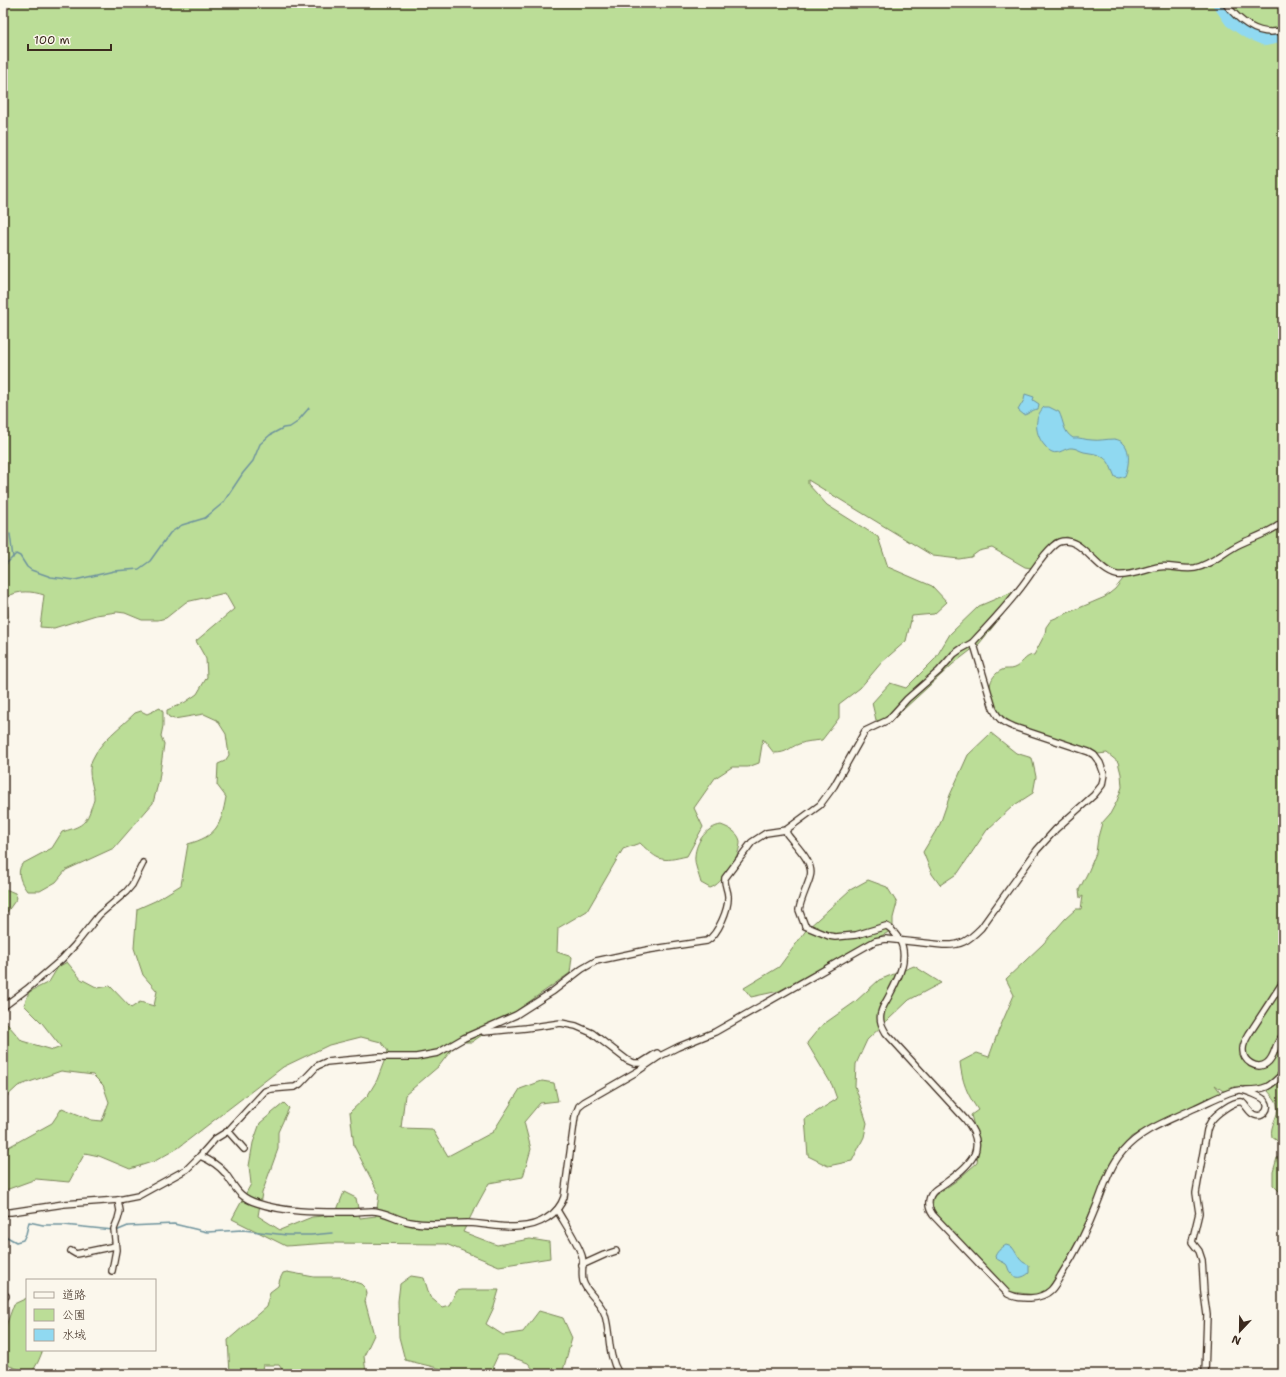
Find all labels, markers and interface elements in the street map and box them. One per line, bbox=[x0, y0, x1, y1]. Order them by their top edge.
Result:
scale bar bbox=[28, 26, 111, 52]
text: 100 m bbox=[34, 32, 70, 48]
legend bbox=[26, 1279, 156, 1351]
text: 道路 bbox=[62, 1287, 86, 1303]
text: 公園 bbox=[62, 1307, 86, 1323]
north arrow bbox=[1220, 1311, 1260, 1351]
text: 水域 bbox=[62, 1327, 86, 1343]
text: N bbox=[1229, 1331, 1243, 1348]

